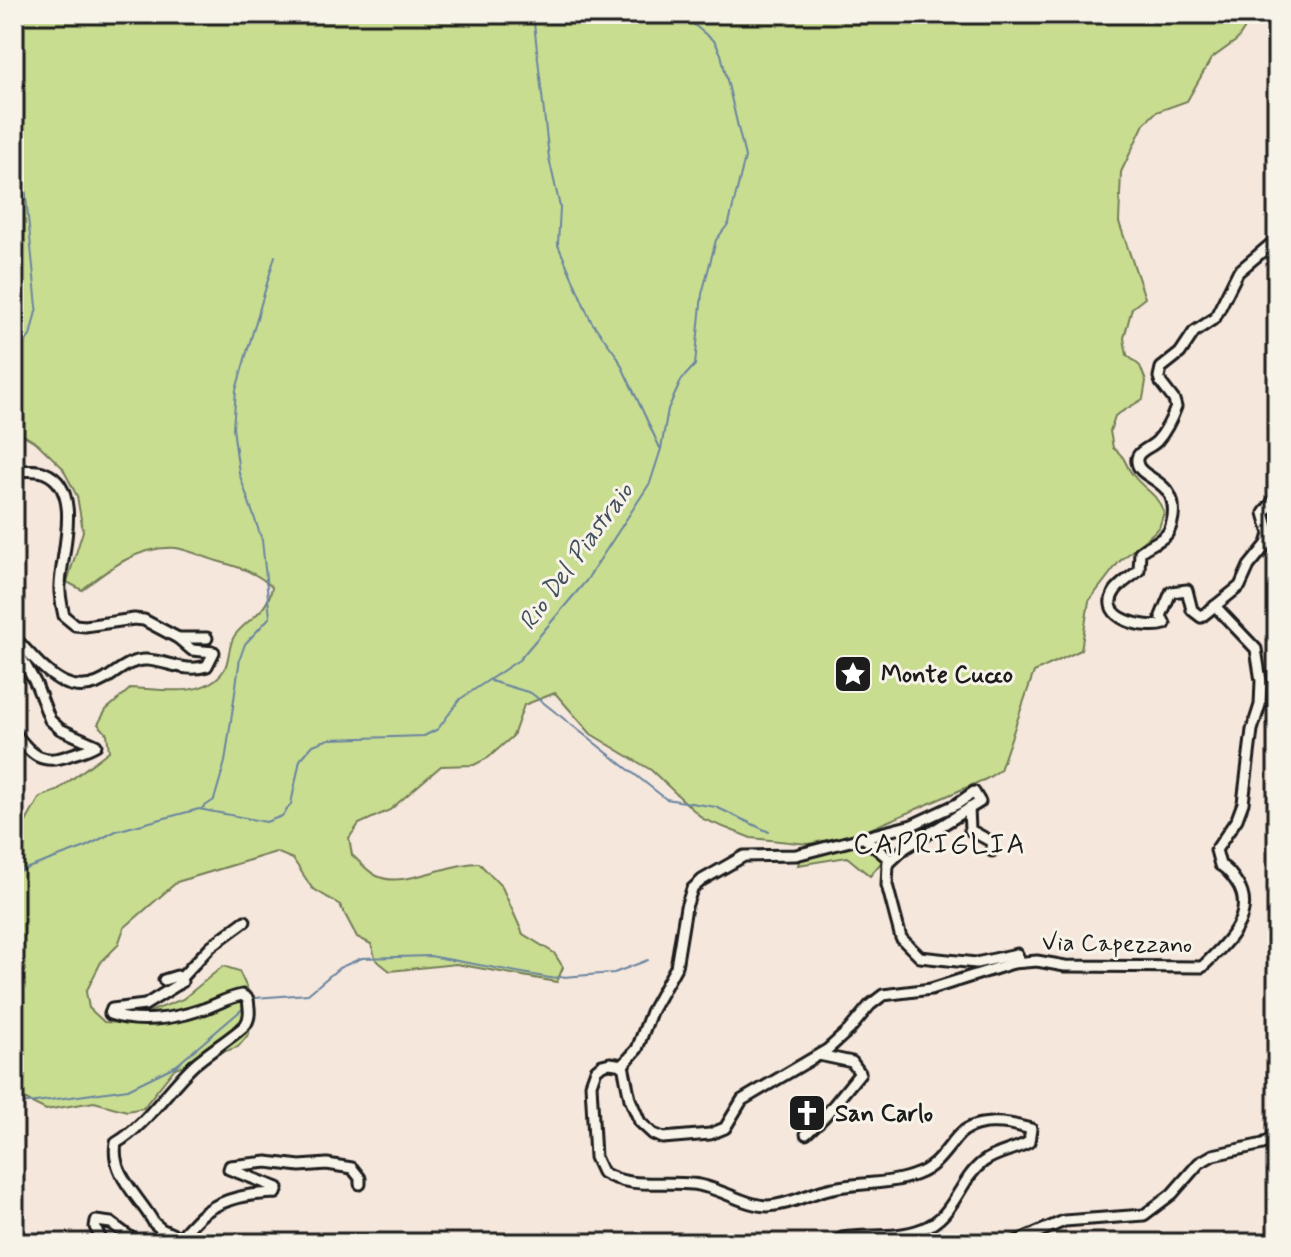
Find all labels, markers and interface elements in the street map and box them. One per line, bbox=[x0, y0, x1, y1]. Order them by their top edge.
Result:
water label: Rio Del Piastraio bbox=[511, 476, 642, 638]
place icon: Monte Cucco bbox=[832, 653, 874, 695]
place label: Monte Cucco bbox=[881, 660, 1013, 691]
district label: CAPRIGLIA bbox=[853, 827, 1027, 864]
street label: Via Capezzano bbox=[1042, 928, 1192, 961]
church icon: San Carlo bbox=[786, 1092, 828, 1134]
place label: San Carlo bbox=[835, 1099, 933, 1130]

